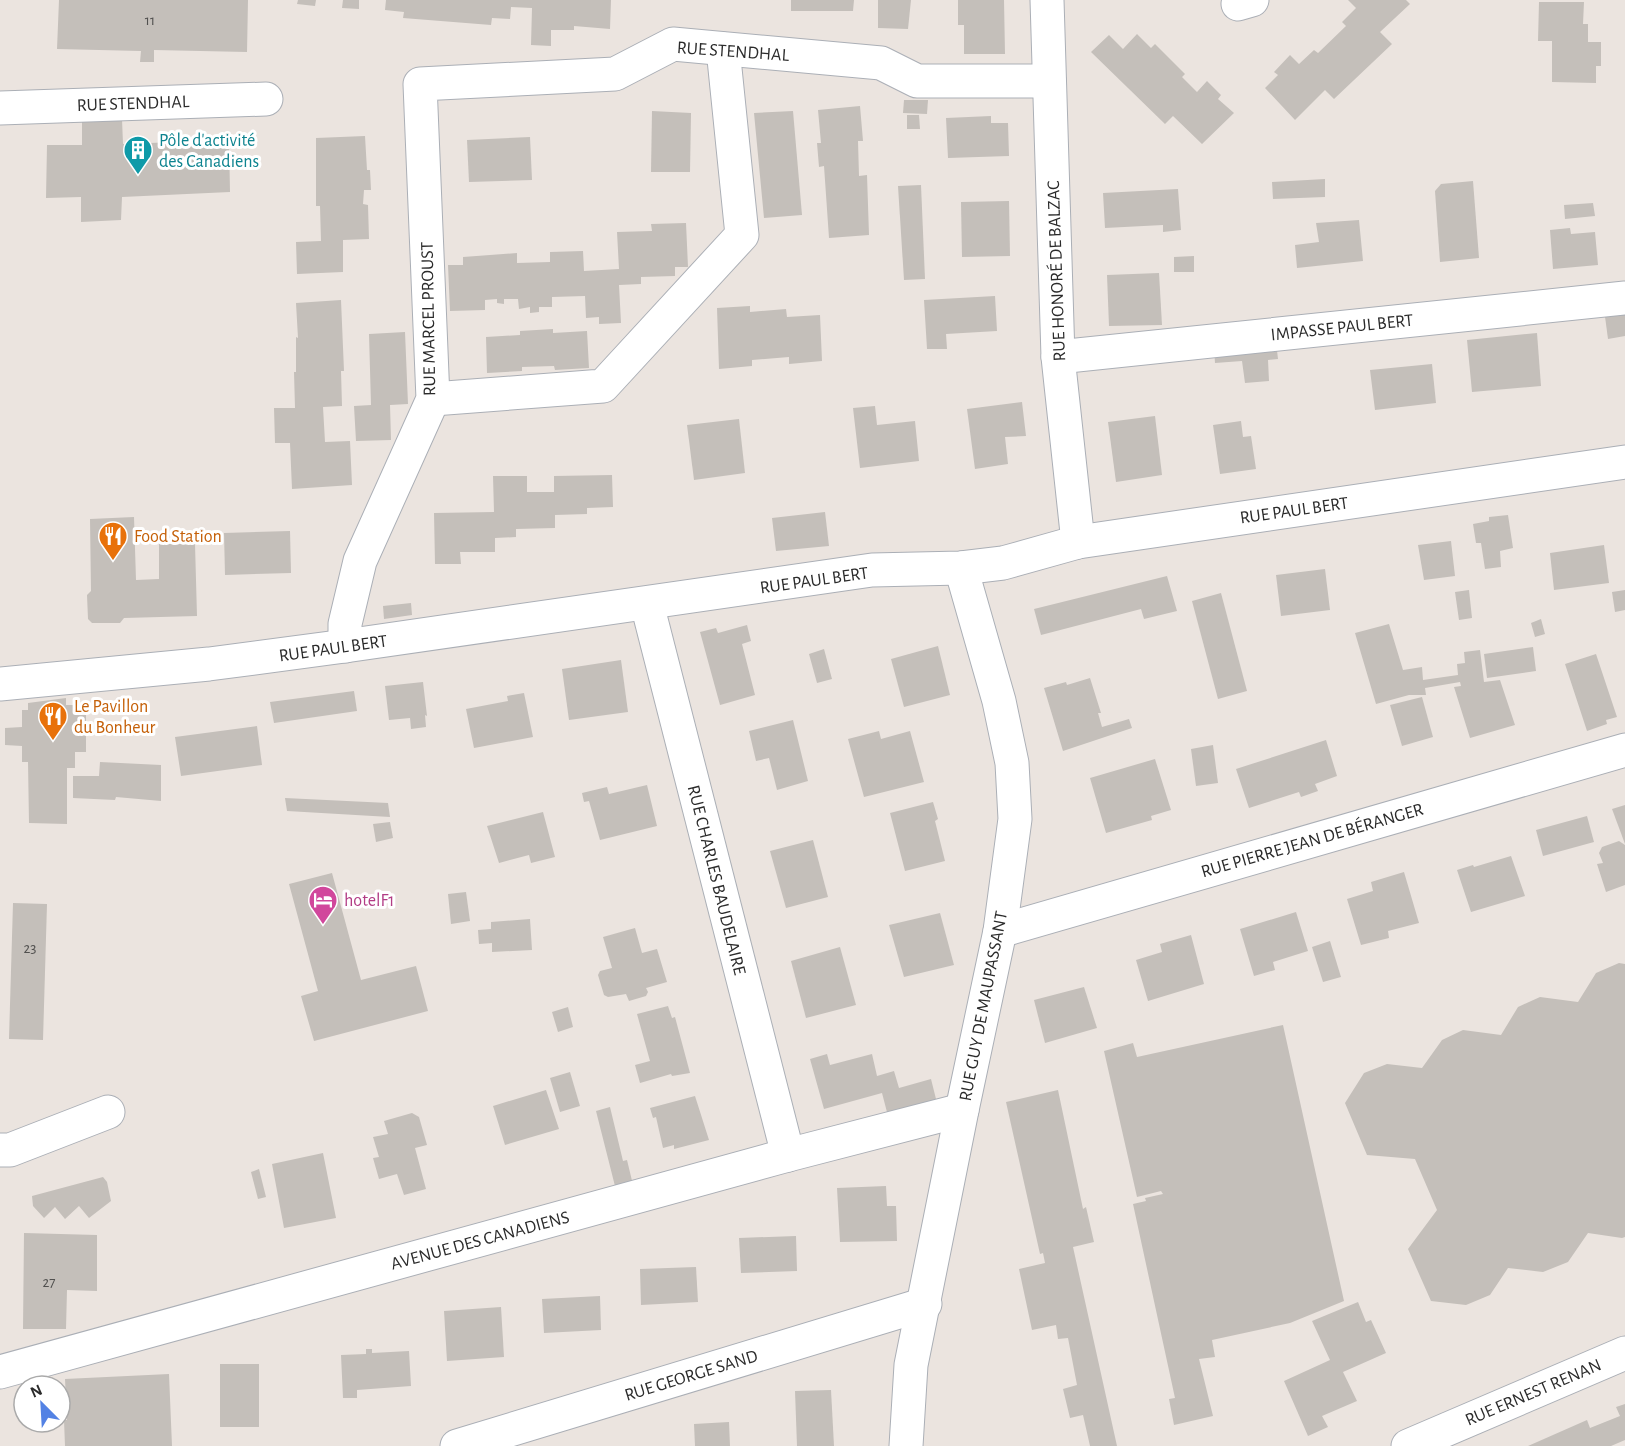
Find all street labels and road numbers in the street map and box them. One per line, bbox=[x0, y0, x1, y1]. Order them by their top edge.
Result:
street label: RUE STENDHAL bbox=[676, 39, 790, 65]
street label: RUE STENDHAL bbox=[77, 93, 190, 115]
street label: RUE HONORÉ DE BALZAC bbox=[1042, 180, 1069, 362]
street label: RUE MARCEL PROUST bbox=[419, 241, 439, 396]
street label: IMPASSE PAUL BERT bbox=[1270, 312, 1414, 344]
street label: RUE PAUL BERT bbox=[1239, 494, 1350, 528]
street label: RUE PAUL BERT bbox=[759, 564, 870, 598]
street label: RUE PAUL BERT bbox=[278, 632, 389, 666]
street label: RUE CHARLES BAUDELAIRE bbox=[684, 783, 748, 977]
street label: RUE PIERRE JEAN DE BÉRANGER bbox=[1198, 798, 1426, 881]
street label: RUE GUY DE MAUPASSANT bbox=[957, 910, 1011, 1103]
street label: AVENUE DES CANADIENS bbox=[389, 1208, 572, 1273]
street label: RUE GEORGE SAND bbox=[623, 1347, 760, 1405]
street label: RUE ERNEST RENAN bbox=[1463, 1356, 1604, 1430]

